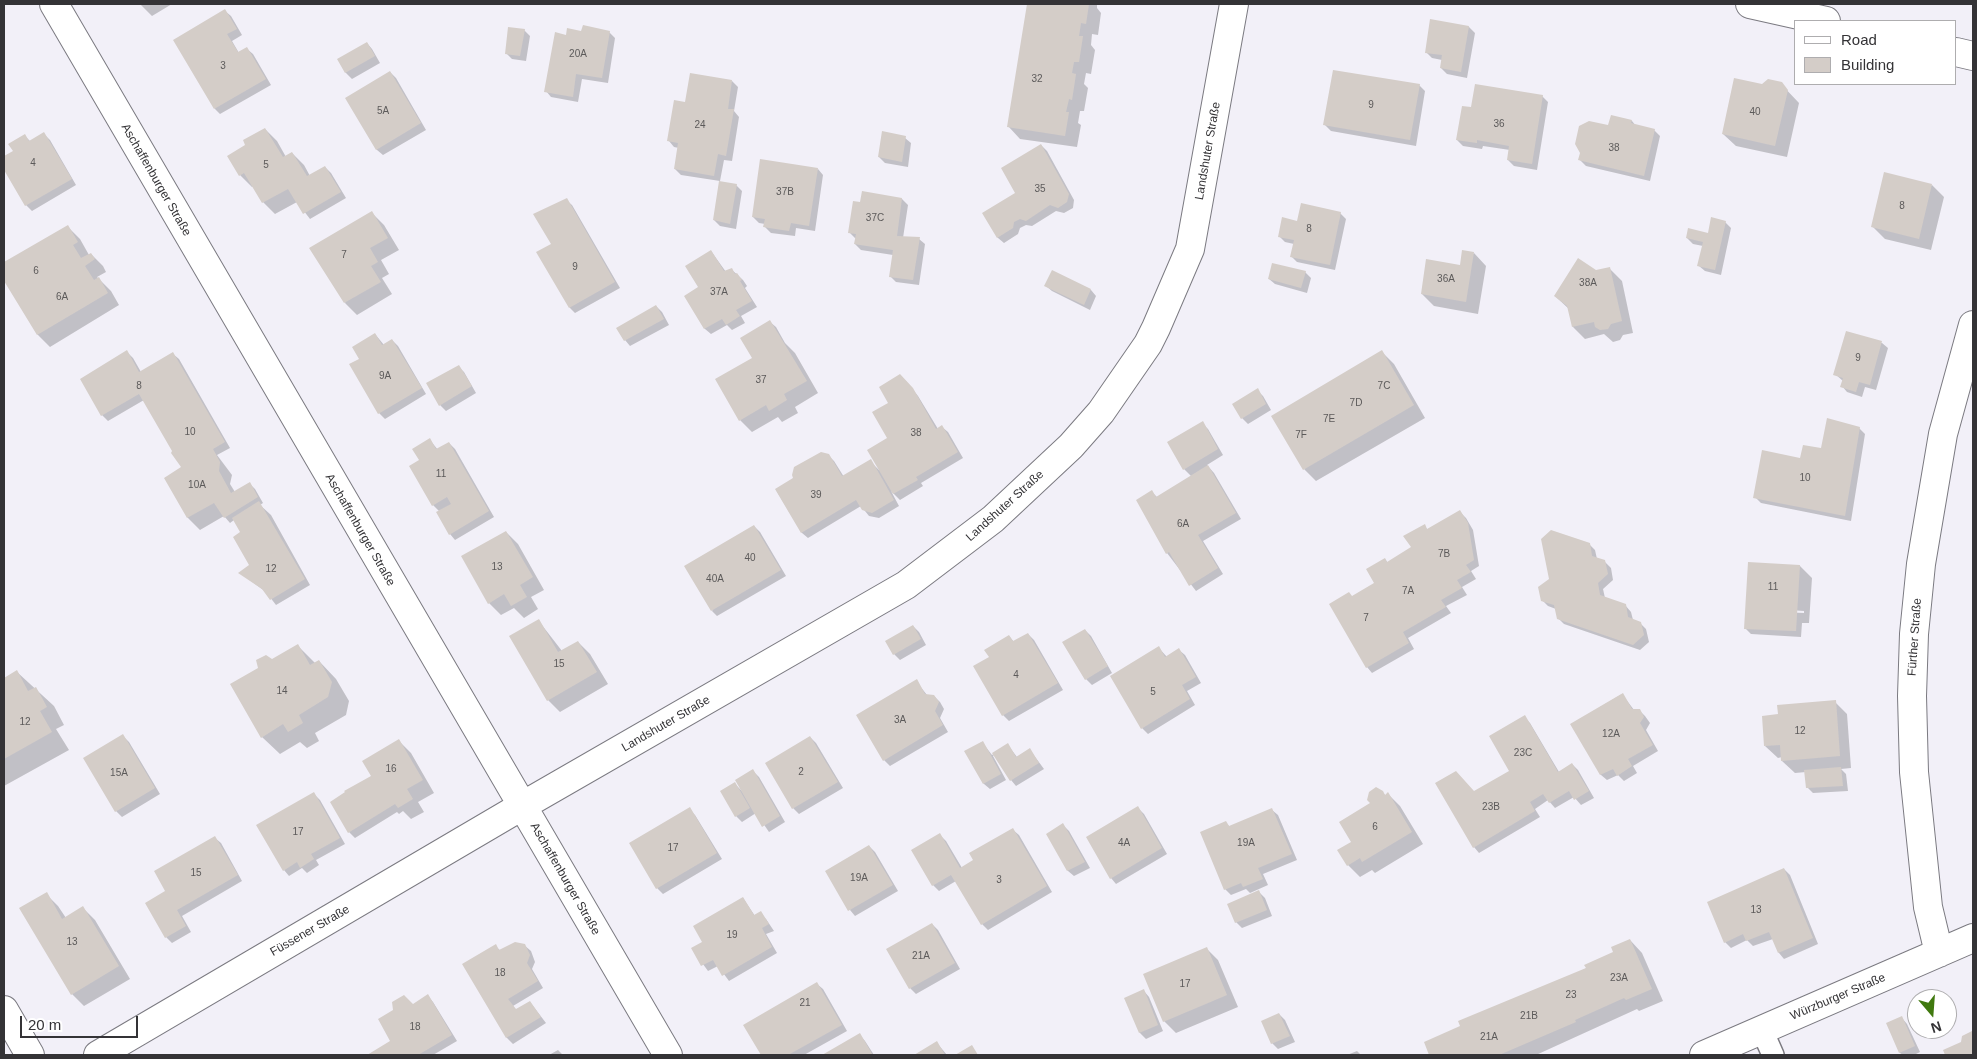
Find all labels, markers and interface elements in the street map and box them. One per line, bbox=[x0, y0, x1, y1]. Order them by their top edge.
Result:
legend bbox=[1794, 20, 1957, 85]
text: Road bbox=[1841, 31, 1877, 48]
house number: 20A bbox=[569, 48, 587, 60]
text: Building bbox=[1841, 56, 1894, 73]
house number: 3 bbox=[220, 60, 226, 72]
house number: 32 bbox=[1031, 73, 1043, 85]
house number: 9 bbox=[1368, 99, 1374, 111]
street label: Landshuter Straße bbox=[1192, 101, 1224, 201]
house number: 5A bbox=[377, 105, 389, 117]
house number: 40 bbox=[1749, 106, 1761, 118]
house number: 36 bbox=[1493, 118, 1505, 130]
house number: 24 bbox=[694, 119, 706, 131]
street label: Aschaffenburger Straße bbox=[118, 121, 194, 239]
house number: 38 bbox=[1608, 142, 1620, 154]
house number: 4 bbox=[30, 157, 36, 169]
house number: 5 bbox=[263, 159, 269, 171]
house number: 35 bbox=[1034, 183, 1046, 195]
house number: 37B bbox=[776, 186, 794, 198]
house number: 8 bbox=[1899, 200, 1905, 212]
house number: 37C bbox=[866, 212, 884, 224]
house number: 8 bbox=[1306, 223, 1312, 235]
house number: 7 bbox=[341, 249, 347, 261]
house number: 9 bbox=[572, 261, 578, 273]
house number: 6 bbox=[33, 265, 39, 277]
house number: 36A bbox=[1437, 273, 1455, 285]
house number: 38A bbox=[1579, 277, 1597, 289]
house number: 37A bbox=[710, 286, 728, 298]
house number: 6A bbox=[56, 291, 68, 303]
house number: 9 bbox=[1855, 352, 1861, 364]
house number: 9A bbox=[379, 370, 391, 382]
house number: 37 bbox=[755, 374, 767, 386]
house number: 8 bbox=[136, 380, 142, 392]
house number: 7C bbox=[1378, 380, 1390, 392]
house number: 7D bbox=[1350, 397, 1362, 409]
house number: 7E bbox=[1323, 413, 1335, 425]
house number: 10 bbox=[184, 426, 196, 438]
house number: 38 bbox=[910, 427, 922, 439]
house number: 7F bbox=[1295, 429, 1307, 441]
street label: Landshuter Straße bbox=[963, 467, 1047, 545]
house number: 11 bbox=[436, 468, 446, 480]
street label: Aschaffenburger Straße bbox=[322, 471, 398, 589]
house number: 10 bbox=[1799, 472, 1811, 484]
house number: 10A bbox=[188, 479, 206, 491]
house number: 39 bbox=[810, 489, 822, 501]
house number: 6A bbox=[1177, 518, 1189, 530]
house number: 7B bbox=[1438, 548, 1450, 560]
house number: 40 bbox=[744, 552, 756, 564]
house number: 13 bbox=[491, 561, 503, 573]
house number: 12 bbox=[265, 563, 277, 575]
house number: 40A bbox=[706, 573, 724, 585]
house number: 11 bbox=[1768, 581, 1778, 593]
house number: 7A bbox=[1402, 585, 1414, 597]
street label: Fürther Straße bbox=[1905, 598, 1925, 676]
house number: 7 bbox=[1363, 612, 1369, 624]
house number: 15 bbox=[553, 658, 565, 670]
house number: 4 bbox=[1013, 669, 1019, 681]
house number: 14 bbox=[276, 685, 288, 697]
house number: 5 bbox=[1150, 686, 1156, 698]
street label: Landshuter Straße bbox=[619, 693, 713, 755]
house number: 3A bbox=[894, 714, 906, 726]
house number: 12 bbox=[19, 716, 31, 728]
house number: 12 bbox=[1794, 725, 1806, 737]
house number: 12A bbox=[1602, 728, 1620, 740]
house number: 23C bbox=[1514, 747, 1532, 759]
house number: 16 bbox=[385, 763, 397, 775]
house number: 2 bbox=[798, 766, 804, 778]
house number: 15A bbox=[110, 767, 128, 779]
house number: 23B bbox=[1482, 801, 1500, 813]
street label: Aschaffenburger Straße bbox=[527, 820, 603, 938]
house number: 6 bbox=[1372, 821, 1378, 833]
house number: 17 bbox=[292, 826, 304, 838]
house number: 4A bbox=[1118, 837, 1130, 849]
house number: 19A bbox=[1237, 837, 1255, 849]
house number: 17 bbox=[667, 842, 679, 854]
house number: 15 bbox=[190, 867, 202, 879]
house number: 19A bbox=[850, 872, 868, 884]
house number: 3 bbox=[996, 874, 1002, 886]
street label: Füssener Straße bbox=[268, 902, 352, 960]
house number: 13 bbox=[1750, 904, 1762, 916]
house number: 19 bbox=[726, 929, 738, 941]
house number: 13 bbox=[66, 936, 78, 948]
house number: 21A bbox=[912, 950, 930, 962]
house number: 18 bbox=[494, 967, 506, 979]
street label: Würzburger Straße bbox=[1788, 970, 1888, 1024]
house number: 23A bbox=[1610, 972, 1628, 984]
house number: 17 bbox=[1179, 978, 1191, 990]
house number: 23 bbox=[1565, 989, 1577, 1001]
north arrow bbox=[1907, 989, 1957, 1039]
house number: 21 bbox=[799, 997, 811, 1009]
scale bar bbox=[22, 1006, 140, 1038]
house number: 21B bbox=[1520, 1010, 1538, 1022]
text: 20 m bbox=[28, 1016, 61, 1033]
text: N bbox=[1929, 1018, 1944, 1036]
house number: 18 bbox=[409, 1021, 421, 1033]
house number: 21A bbox=[1480, 1031, 1498, 1043]

